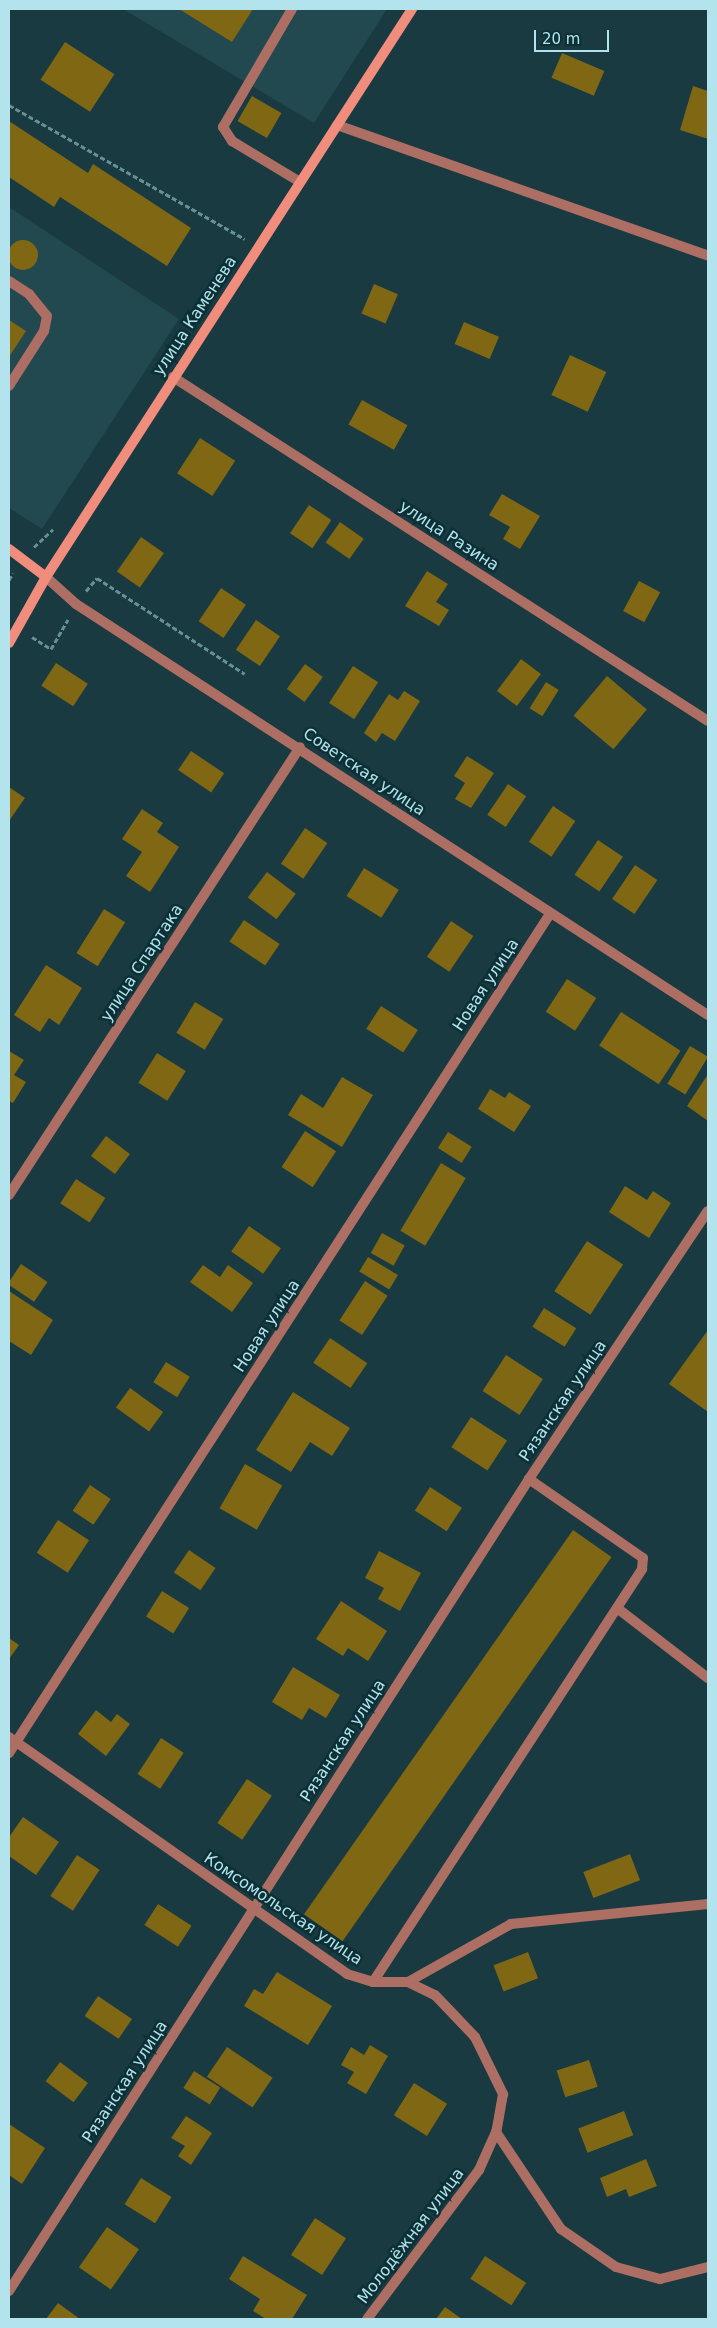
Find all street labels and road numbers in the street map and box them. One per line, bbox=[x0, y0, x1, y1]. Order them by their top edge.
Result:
street label: улица Каменева bbox=[149, 253, 241, 379]
street label: улица Разина bbox=[396, 497, 502, 575]
street label: Советская улица bbox=[299, 724, 429, 820]
street label: улица Спартака bbox=[97, 901, 187, 1025]
street label: Новая улица bbox=[449, 935, 523, 1035]
street label: Новая улица bbox=[230, 1276, 304, 1376]
street label: Рязанская улица bbox=[515, 1337, 611, 1465]
street label: Рязанская улица bbox=[296, 1676, 390, 1806]
street label: Комсомольская улица bbox=[200, 1849, 366, 1969]
street label: Рязанская улица bbox=[78, 2017, 172, 2147]
street label: Молодёжная улица bbox=[354, 2164, 468, 2308]

